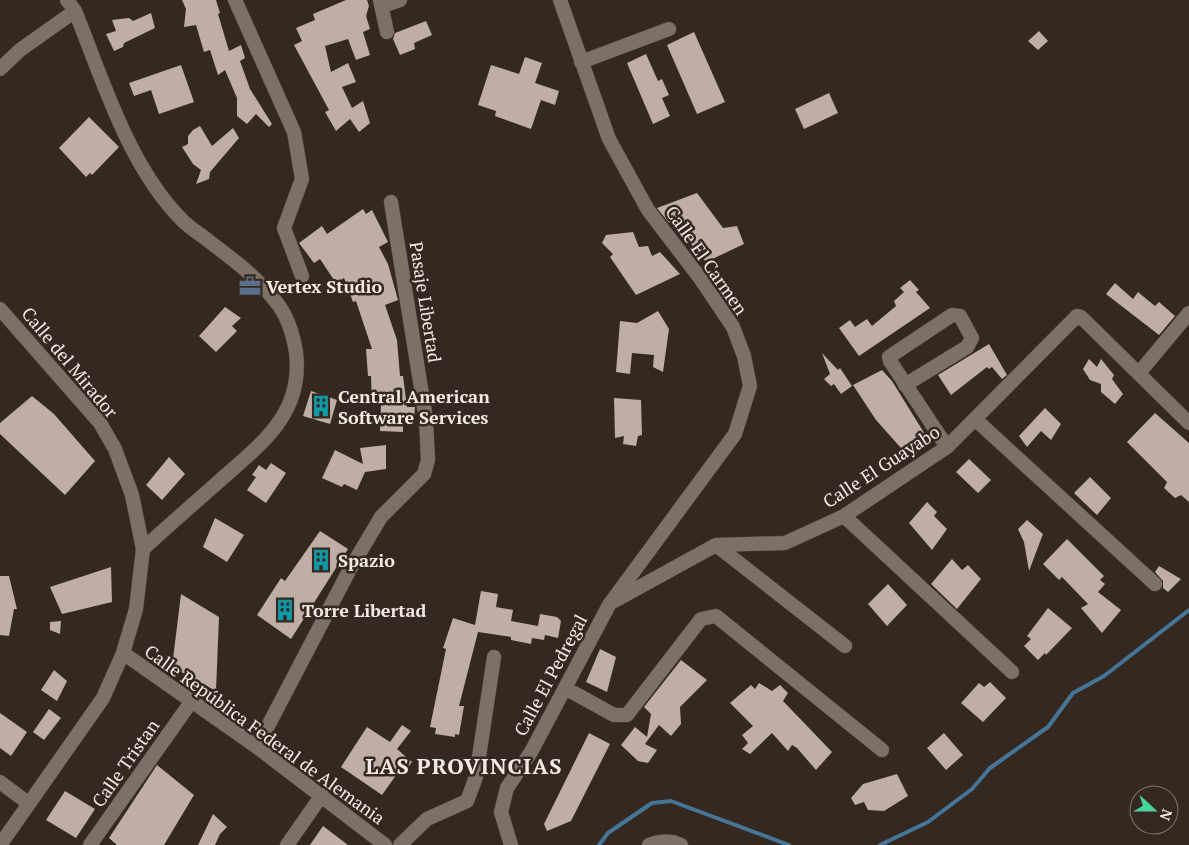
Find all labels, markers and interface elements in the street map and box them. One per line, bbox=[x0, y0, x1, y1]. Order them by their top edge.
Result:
street label: Calle El Carmen bbox=[660, 201, 754, 320]
street label: Pasaje Libertad bbox=[405, 240, 447, 364]
office icon: Vertex Studio bbox=[237, 273, 263, 299]
place label: Vertex Studio bbox=[266, 274, 382, 298]
street label: Calle del Mirador bbox=[17, 302, 123, 423]
place label: Central American Software Services bbox=[338, 384, 490, 429]
building icon: Central American Software Services bbox=[308, 393, 334, 419]
street label: Calle El Guayabo bbox=[818, 419, 944, 513]
building icon: Spazio bbox=[308, 547, 334, 573]
place label: Spazio bbox=[338, 548, 395, 572]
building icon: Torre Libertad bbox=[272, 597, 298, 623]
place label: Torre Libertad bbox=[302, 598, 426, 622]
street label: Calle El Pedregal bbox=[508, 610, 592, 740]
street label: Calle República Federal de Alemania bbox=[140, 639, 390, 829]
street label: Calle Tristan bbox=[86, 714, 164, 812]
district label: LAS PROVINCIAS bbox=[366, 751, 562, 780]
north arrow bbox=[1129, 785, 1179, 835]
text: N bbox=[1156, 806, 1177, 824]

